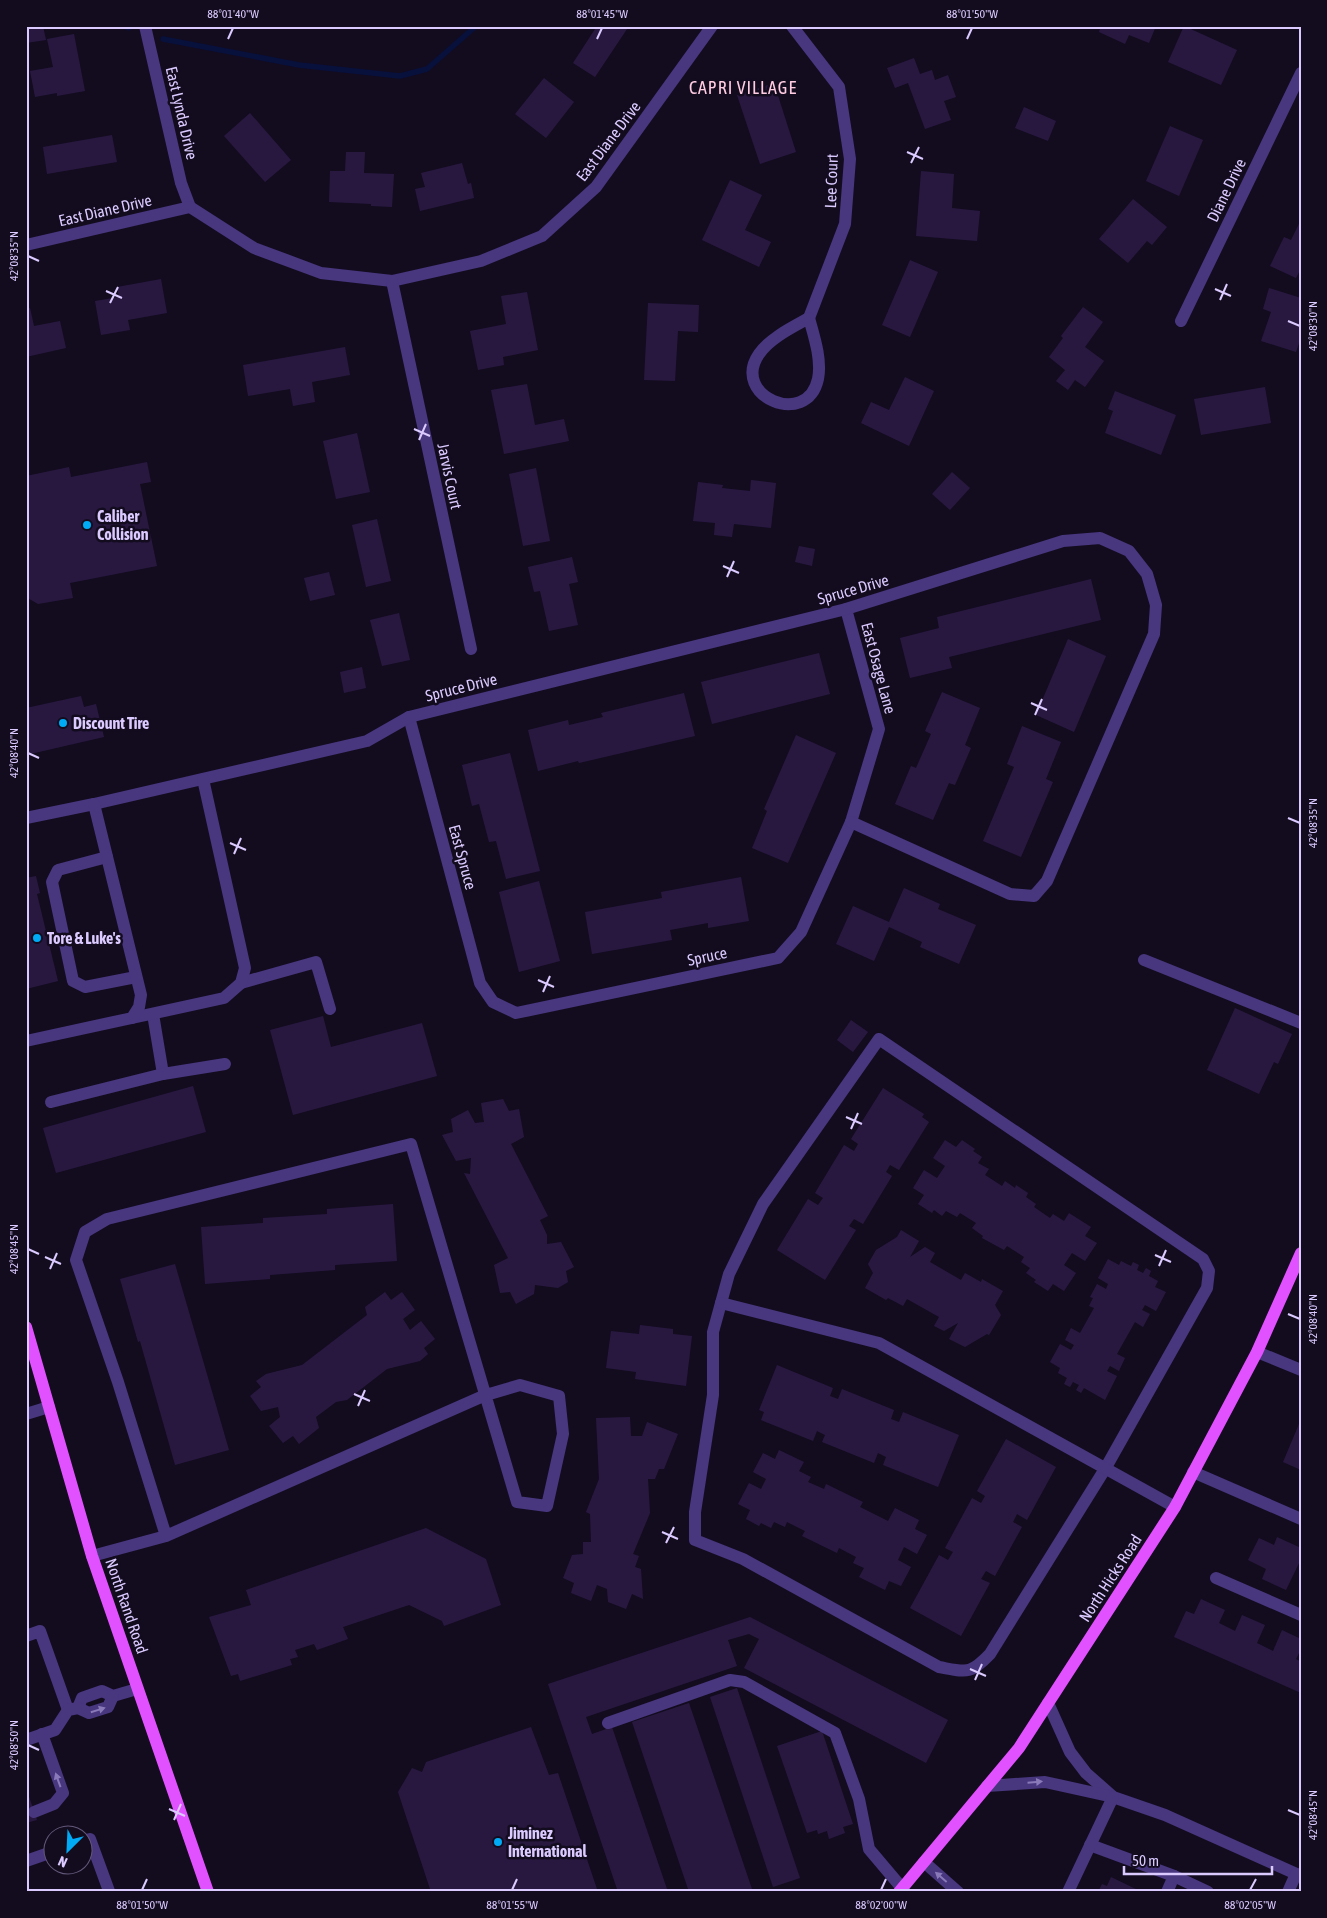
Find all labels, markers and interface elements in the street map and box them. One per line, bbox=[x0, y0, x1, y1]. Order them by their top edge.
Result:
text: 88°01'40"W bbox=[207, 7, 259, 21]
text: 88°01'45"W bbox=[576, 7, 628, 21]
text: 88°01'50"W bbox=[946, 7, 998, 21]
street label: East Lynda Drive bbox=[162, 65, 201, 162]
district label: CAPRI VILLAGE bbox=[689, 77, 797, 98]
street label: East Diane Drive bbox=[572, 98, 644, 184]
street label: Lee Court bbox=[821, 153, 841, 209]
street label: Diane Drive bbox=[1203, 155, 1249, 225]
street label: East Diane Drive bbox=[57, 191, 153, 229]
text: 42°08'35"N bbox=[7, 231, 21, 281]
text: 42°08'30"N bbox=[1306, 301, 1320, 351]
street label: Jarvis Court bbox=[434, 441, 466, 511]
place label: Caliber Collision bbox=[97, 507, 149, 543]
marker: Caliber Collision bbox=[81, 519, 93, 531]
street label: Spruce Drive bbox=[815, 570, 891, 609]
street label: East Osage Lane bbox=[857, 620, 900, 716]
street label: Spruce Drive bbox=[423, 669, 499, 706]
place label: Discount Tire bbox=[73, 714, 149, 732]
marker: Discount Tire bbox=[57, 717, 69, 729]
text: 42°08'40"N bbox=[7, 728, 21, 778]
text: 42°08'35"N bbox=[1306, 798, 1320, 848]
street label: East Spruce bbox=[445, 822, 480, 892]
place label: Tore & Luke's bbox=[47, 929, 121, 947]
marker: Tore & Luke's bbox=[31, 932, 43, 944]
street label: Spruce bbox=[686, 943, 729, 970]
text: 42°08'45"N bbox=[7, 1224, 21, 1274]
text: 42°08'40"N bbox=[1306, 1294, 1320, 1344]
street label: North Hicks Road bbox=[1075, 1531, 1145, 1625]
street label: North Rand Road bbox=[102, 1556, 152, 1656]
one-way arrow bbox=[91, 1705, 106, 1713]
text: 42°08'50"N bbox=[7, 1720, 21, 1770]
one-way arrow bbox=[54, 1772, 62, 1787]
one-way arrow bbox=[1028, 1778, 1044, 1786]
text: 42°08'45"N bbox=[1306, 1790, 1320, 1840]
place label: Jiminez International bbox=[507, 1824, 587, 1860]
north arrow bbox=[42, 1826, 92, 1876]
marker: Jiminez International bbox=[492, 1836, 504, 1848]
scale bar bbox=[1124, 1843, 1272, 1875]
text: 50 m bbox=[1132, 1852, 1159, 1869]
text: N bbox=[56, 1853, 70, 1871]
one-way arrow bbox=[935, 1872, 947, 1883]
text: 88°01'50"W bbox=[116, 1898, 168, 1912]
text: 88°01'55"W bbox=[486, 1898, 538, 1912]
text: 88°02'00"W bbox=[855, 1898, 907, 1912]
text: 88°02'05"W bbox=[1224, 1898, 1276, 1912]

